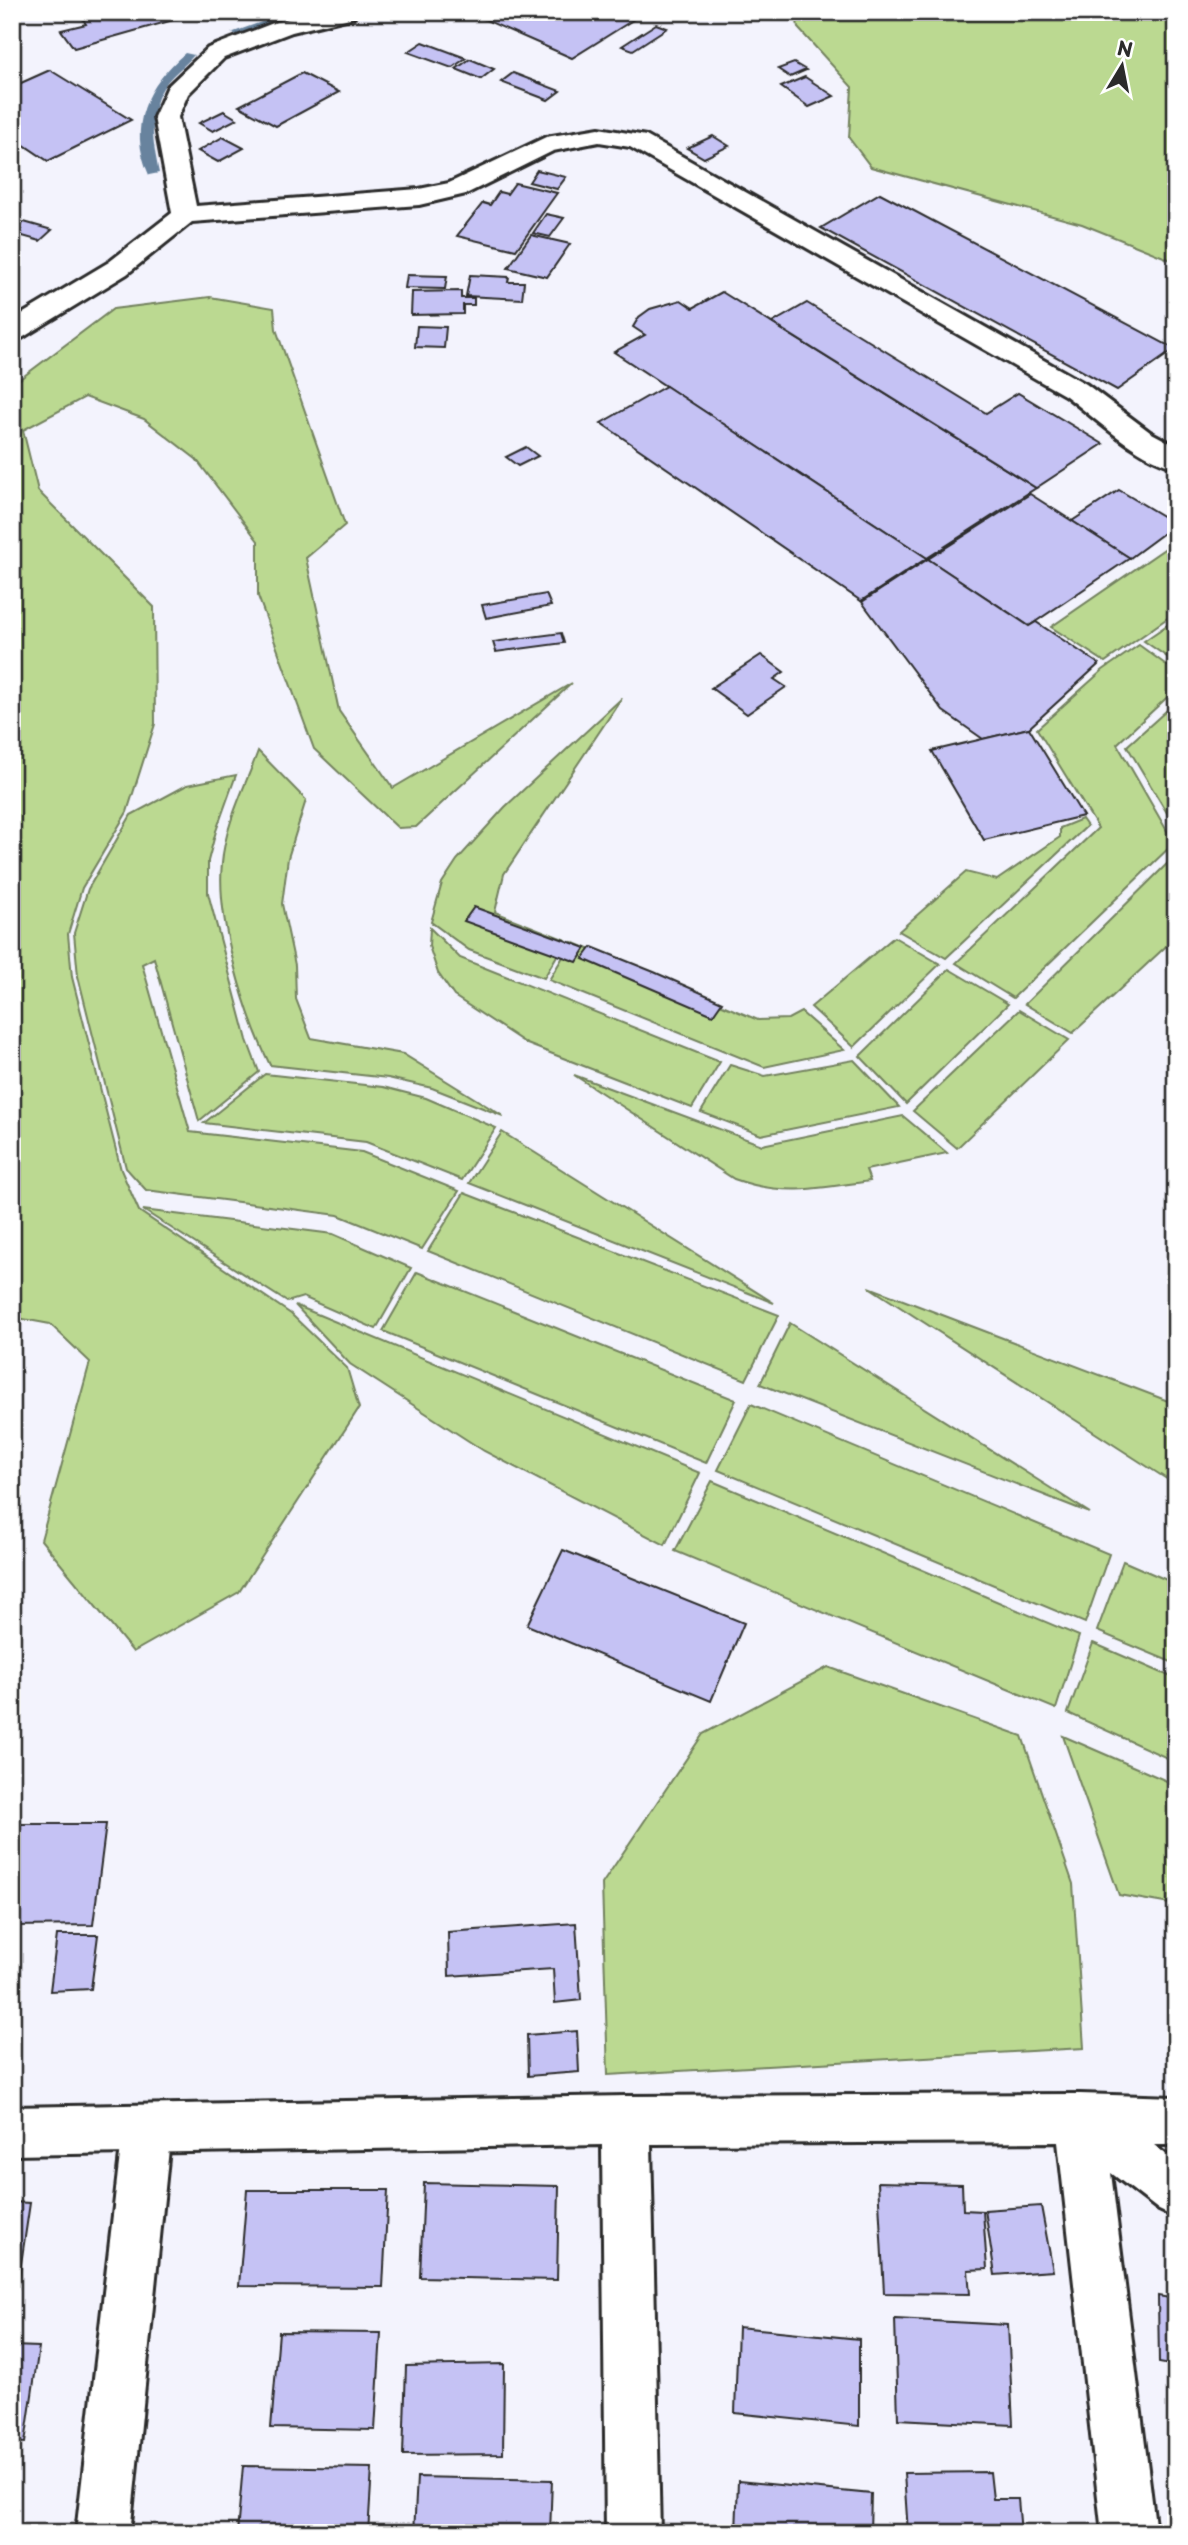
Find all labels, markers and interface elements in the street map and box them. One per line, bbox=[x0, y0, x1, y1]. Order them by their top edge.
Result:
north arrow bbox=[1086, 32, 1156, 102]
text: N bbox=[1115, 33, 1135, 63]

